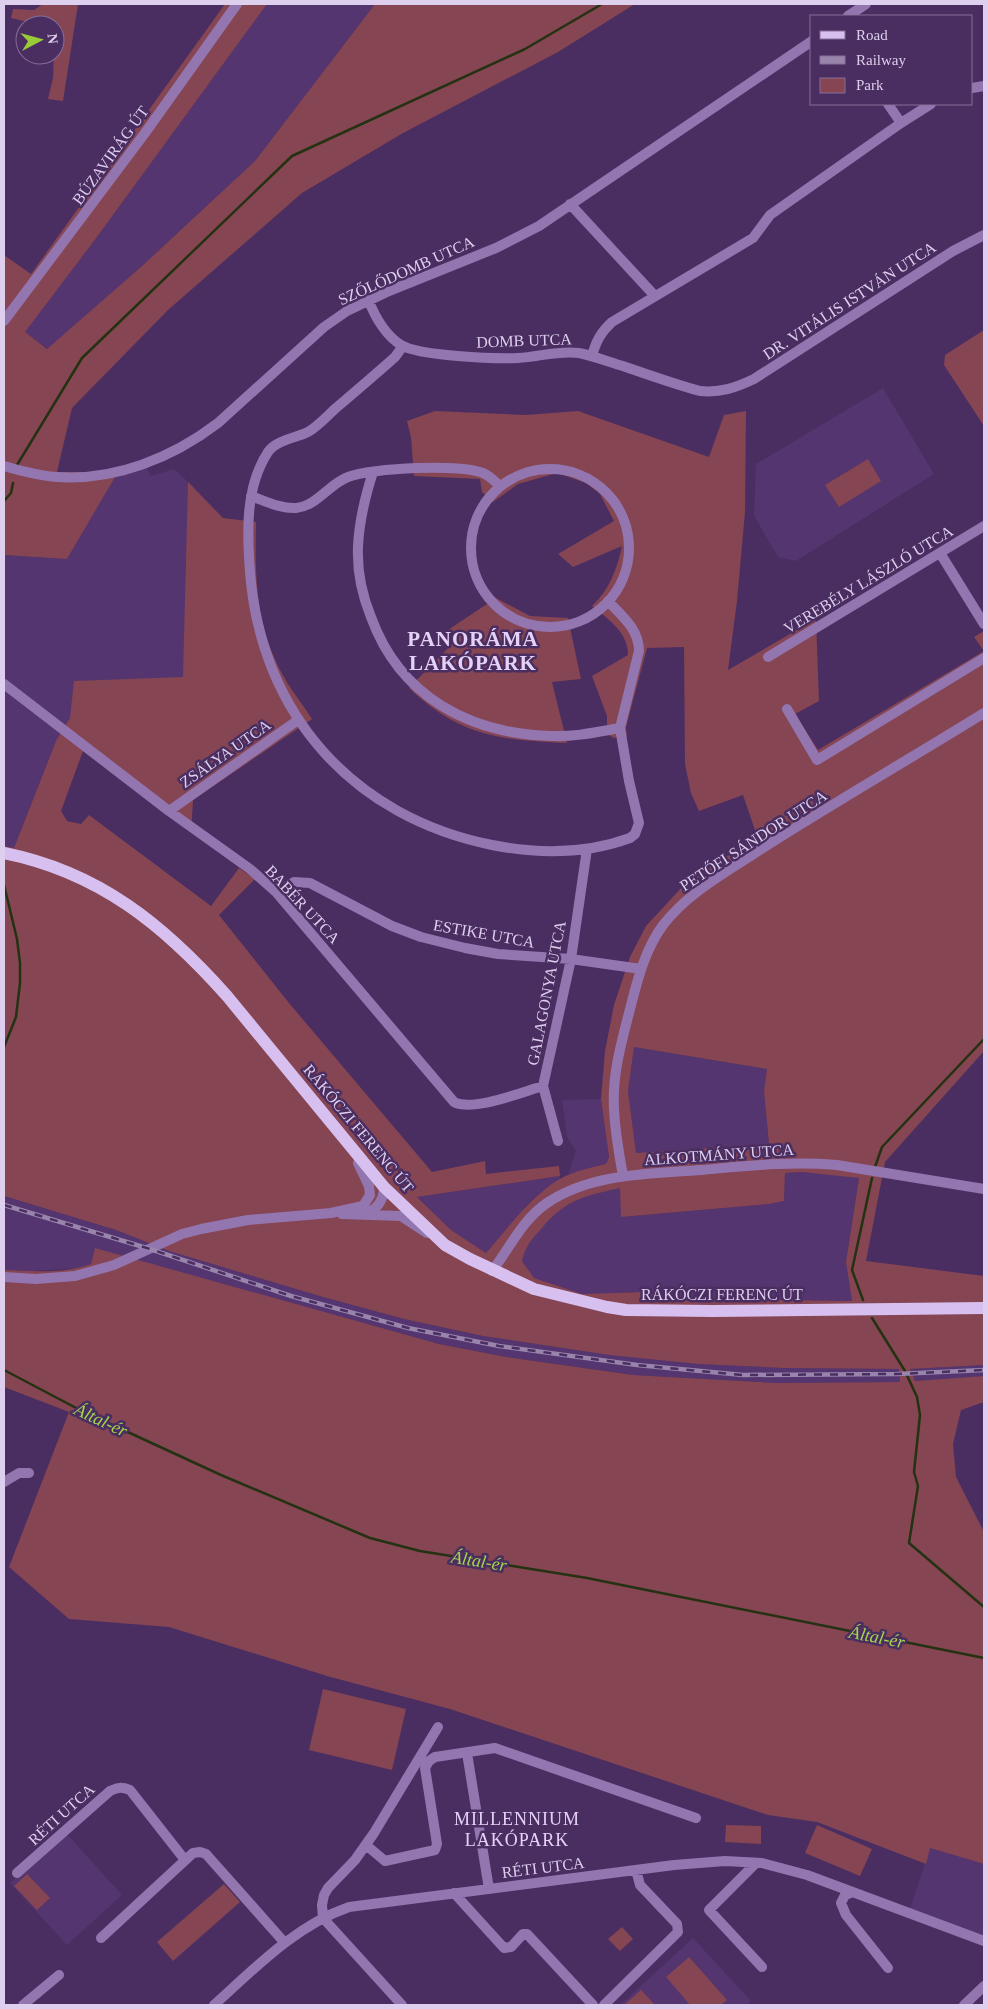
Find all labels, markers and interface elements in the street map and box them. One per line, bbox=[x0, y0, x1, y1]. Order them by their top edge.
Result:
north arrow bbox=[15, 15, 65, 65]
legend bbox=[810, 15, 973, 105]
text: Road bbox=[856, 27, 888, 43]
text: N bbox=[44, 33, 60, 45]
text: Railway bbox=[856, 52, 906, 68]
text: Park bbox=[856, 77, 884, 93]
street label: BÚZAVIRÁG ÚT bbox=[68, 102, 152, 208]
street label: SZŐLŐDOMB UTCA bbox=[335, 232, 477, 308]
street label: DR. VITÁLIS ISTVÁN UTCA bbox=[759, 237, 939, 363]
street label: DOMB UTCA bbox=[476, 330, 573, 351]
street label: VEREBÉLY LÁSZLÓ UTCA bbox=[780, 521, 956, 637]
district label: PANORÁMA LAKÓPARK bbox=[407, 627, 539, 675]
street label: ZSÁLYA UTCA bbox=[176, 715, 274, 791]
street label: PETŐFI SÁNDOR UTCA bbox=[676, 785, 830, 894]
street label: BABÉR UTCA bbox=[262, 861, 344, 947]
street label: ESTIKE UTCA bbox=[432, 916, 536, 951]
street label: GALAGONYA UTCA bbox=[524, 919, 569, 1067]
street label: RÁKÓCZI FERENC ÚT bbox=[300, 1060, 418, 1196]
street label: ALKOTMÁNY UTCA bbox=[644, 1140, 795, 1168]
street label: RÁKÓCZI FERENC ÚT bbox=[641, 1285, 803, 1303]
water label: Által-ér bbox=[70, 1398, 132, 1441]
water label: Által-ér bbox=[449, 1546, 509, 1575]
water label: Által-ér bbox=[847, 1621, 908, 1652]
street label: RÉTI UTCA bbox=[24, 1779, 98, 1848]
district label: MILLENNIUM LAKÓPARK bbox=[454, 1809, 580, 1850]
street label: RÉTI UTCA bbox=[501, 1853, 586, 1881]

